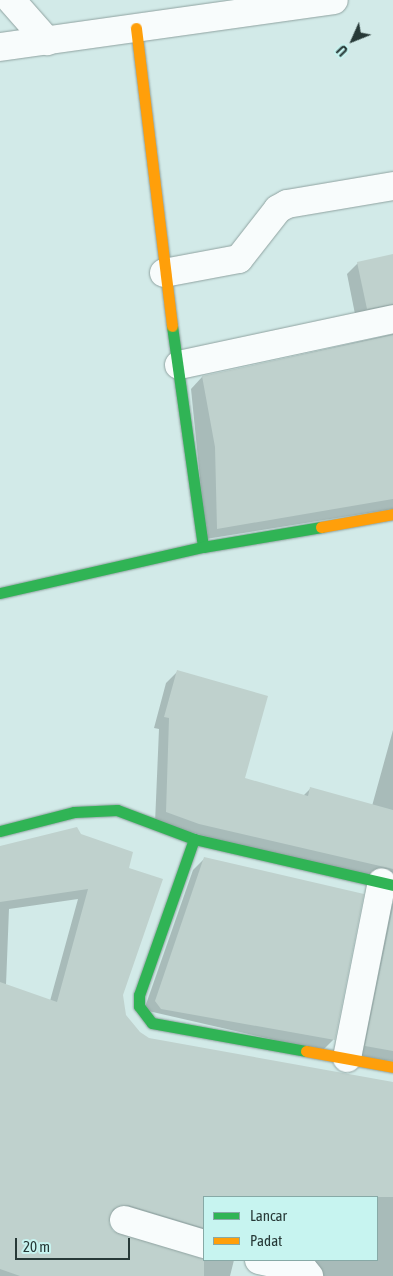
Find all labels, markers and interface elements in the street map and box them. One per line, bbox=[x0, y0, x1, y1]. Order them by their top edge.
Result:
north arrow bbox=[328, 15, 378, 65]
text: U bbox=[334, 42, 351, 59]
legend bbox=[203, 1196, 378, 1261]
text: Lancar bbox=[250, 1207, 287, 1224]
scale bar bbox=[18, 1228, 132, 1260]
text: Padat bbox=[250, 1232, 282, 1249]
text: 20 m bbox=[23, 1238, 50, 1255]

